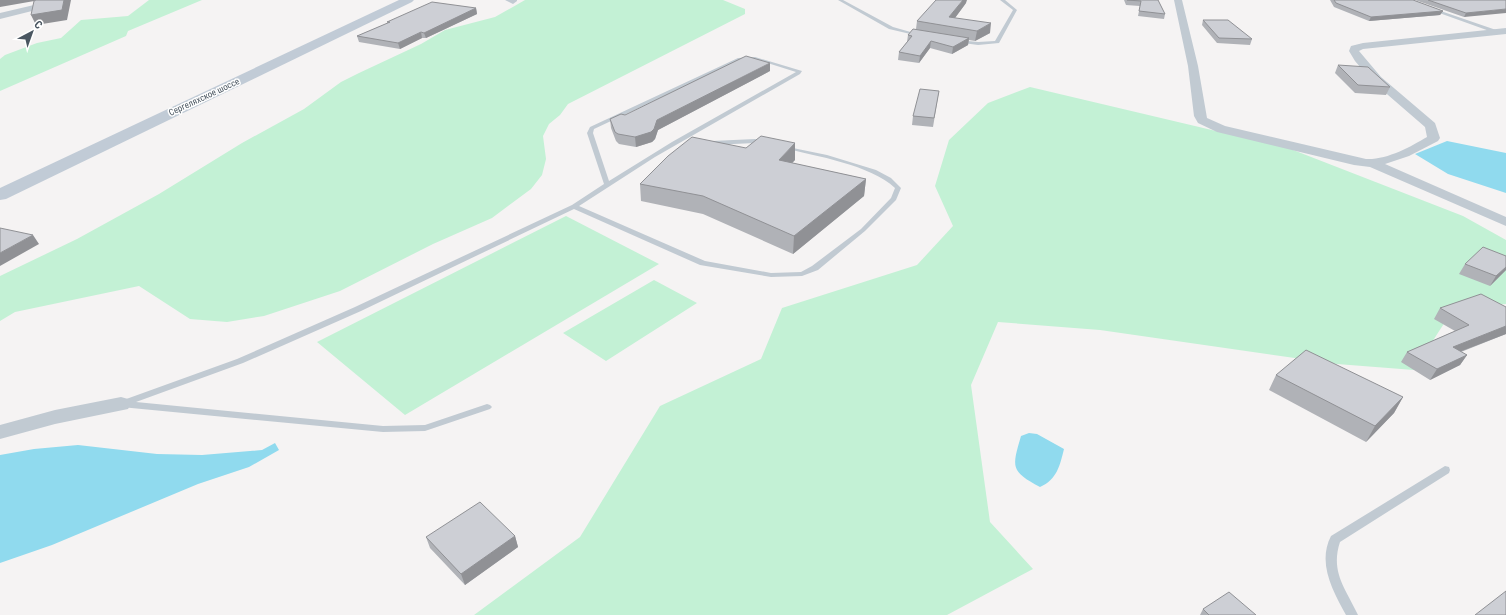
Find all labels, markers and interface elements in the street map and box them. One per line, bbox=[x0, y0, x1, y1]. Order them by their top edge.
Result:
north arrow bbox=[12, 12, 52, 52]
text: С bbox=[32, 18, 45, 32]
street label: Сергеляхское шоссе bbox=[167, 76, 241, 118]

